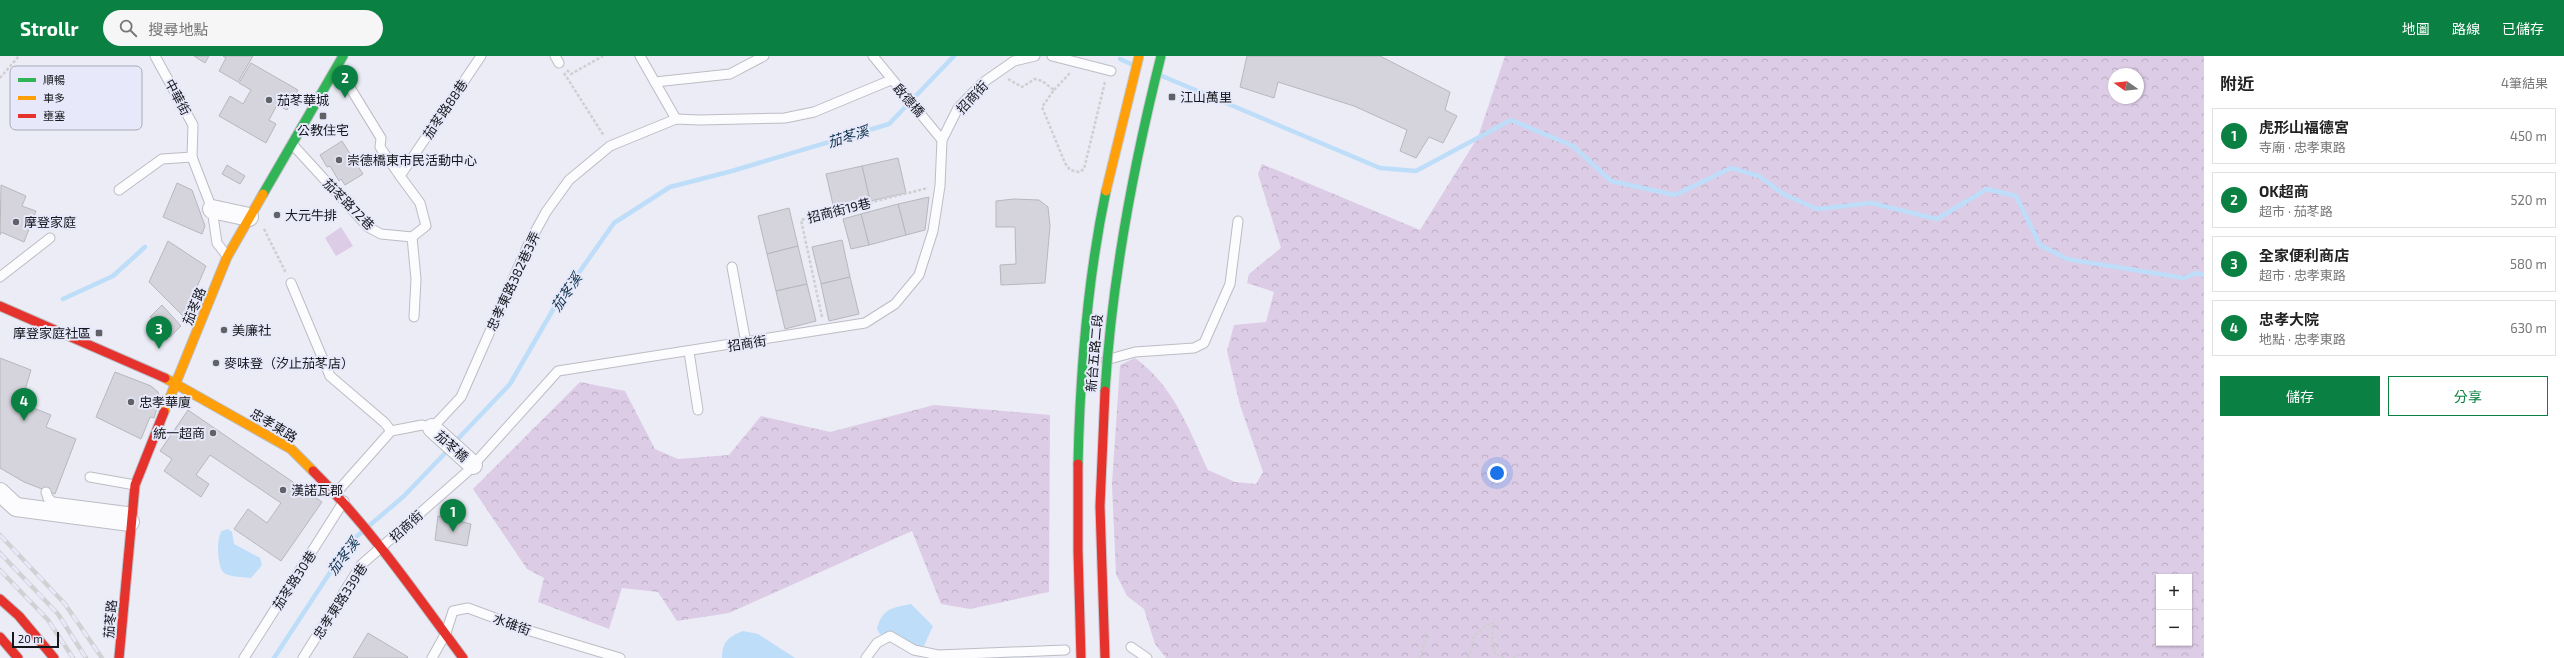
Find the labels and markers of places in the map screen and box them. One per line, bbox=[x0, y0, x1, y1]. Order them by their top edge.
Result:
pin: 2 bbox=[332, 65, 358, 98]
place label: 江山萬里 bbox=[1180, 89, 1232, 105]
place label: 茄苳華城 bbox=[277, 92, 329, 108]
marker: 江山萬里 bbox=[1167, 92, 1177, 102]
marker: 茄苳華城 bbox=[264, 95, 274, 105]
marker: 公教住宅 bbox=[318, 111, 328, 121]
place label: 公教住宅 bbox=[297, 122, 349, 138]
place label: 崇德橋東市民活動中心 bbox=[347, 152, 477, 168]
marker: 崇德橋東市民活動中心 bbox=[334, 155, 344, 165]
place label: 大元牛排 bbox=[285, 207, 337, 223]
marker: 大元牛排 bbox=[272, 210, 282, 220]
place label: 摩登家庭 bbox=[24, 214, 76, 230]
marker: 摩登家庭 bbox=[11, 217, 21, 227]
pin: 3 bbox=[146, 316, 172, 349]
place label: 美廉社 bbox=[232, 322, 271, 338]
place label: 摩登家庭社區 bbox=[13, 325, 91, 341]
marker: 美廉社 bbox=[219, 325, 229, 335]
marker: 摩登家庭社區 bbox=[94, 328, 104, 338]
place label: 麥味登（汐止茄苳店） bbox=[224, 355, 354, 371]
marker: 麥味登（汐止茄苳店） bbox=[211, 358, 221, 368]
pin: 4 bbox=[11, 388, 37, 421]
place label: 忠孝華廈 bbox=[139, 394, 191, 410]
marker: 忠孝華廈 bbox=[126, 397, 136, 407]
place label: 統一超商 bbox=[153, 425, 205, 441]
marker: 統一超商 bbox=[208, 428, 218, 438]
place label: 漢諾瓦郡 bbox=[291, 482, 343, 498]
marker: 漢諾瓦郡 bbox=[278, 485, 288, 495]
pin: 1 bbox=[440, 499, 466, 532]

